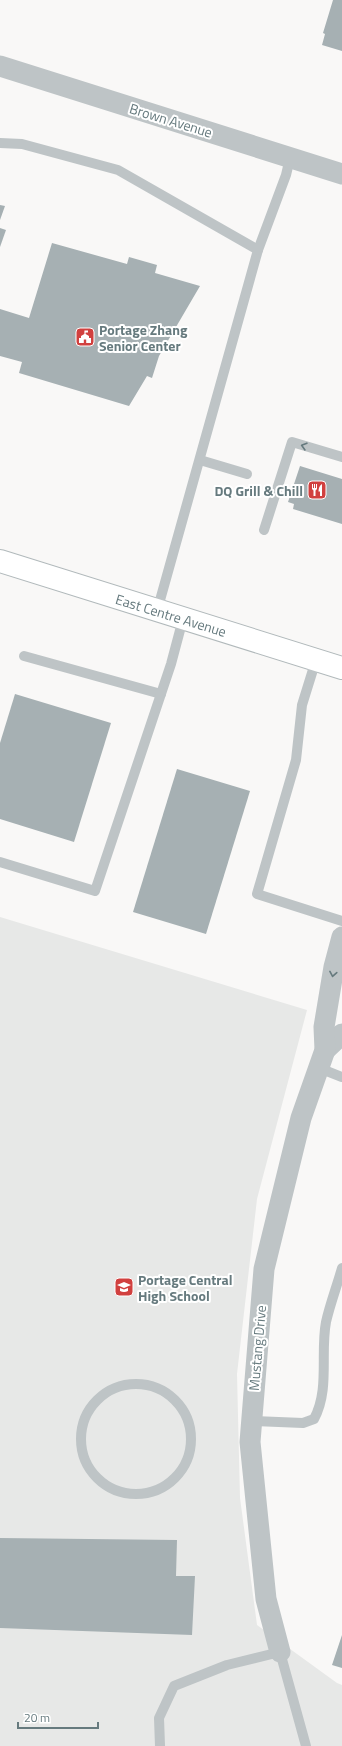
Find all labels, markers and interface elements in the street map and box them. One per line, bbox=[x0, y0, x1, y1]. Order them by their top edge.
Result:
street label: Brown Avenue bbox=[127, 97, 215, 143]
place label: Portage Zhang Senior Center bbox=[99, 319, 188, 356]
public building icon: Portage Zhang Senior Center bbox=[74, 326, 96, 348]
one-way arrow bbox=[301, 442, 308, 451]
restaurant icon: DQ Grill & Chill bbox=[306, 479, 328, 501]
place label: DQ Grill & Chill bbox=[214, 480, 303, 501]
street label: East Centre Avenue bbox=[113, 588, 229, 642]
one-way arrow bbox=[329, 971, 338, 978]
place label: Portage Central High School bbox=[138, 1269, 232, 1306]
school or university icon: Portage Central High School bbox=[113, 1276, 135, 1298]
street label: Mustang Drive bbox=[243, 1304, 271, 1392]
scale bar bbox=[18, 1704, 98, 1730]
text: 20 m bbox=[24, 1708, 50, 1727]

